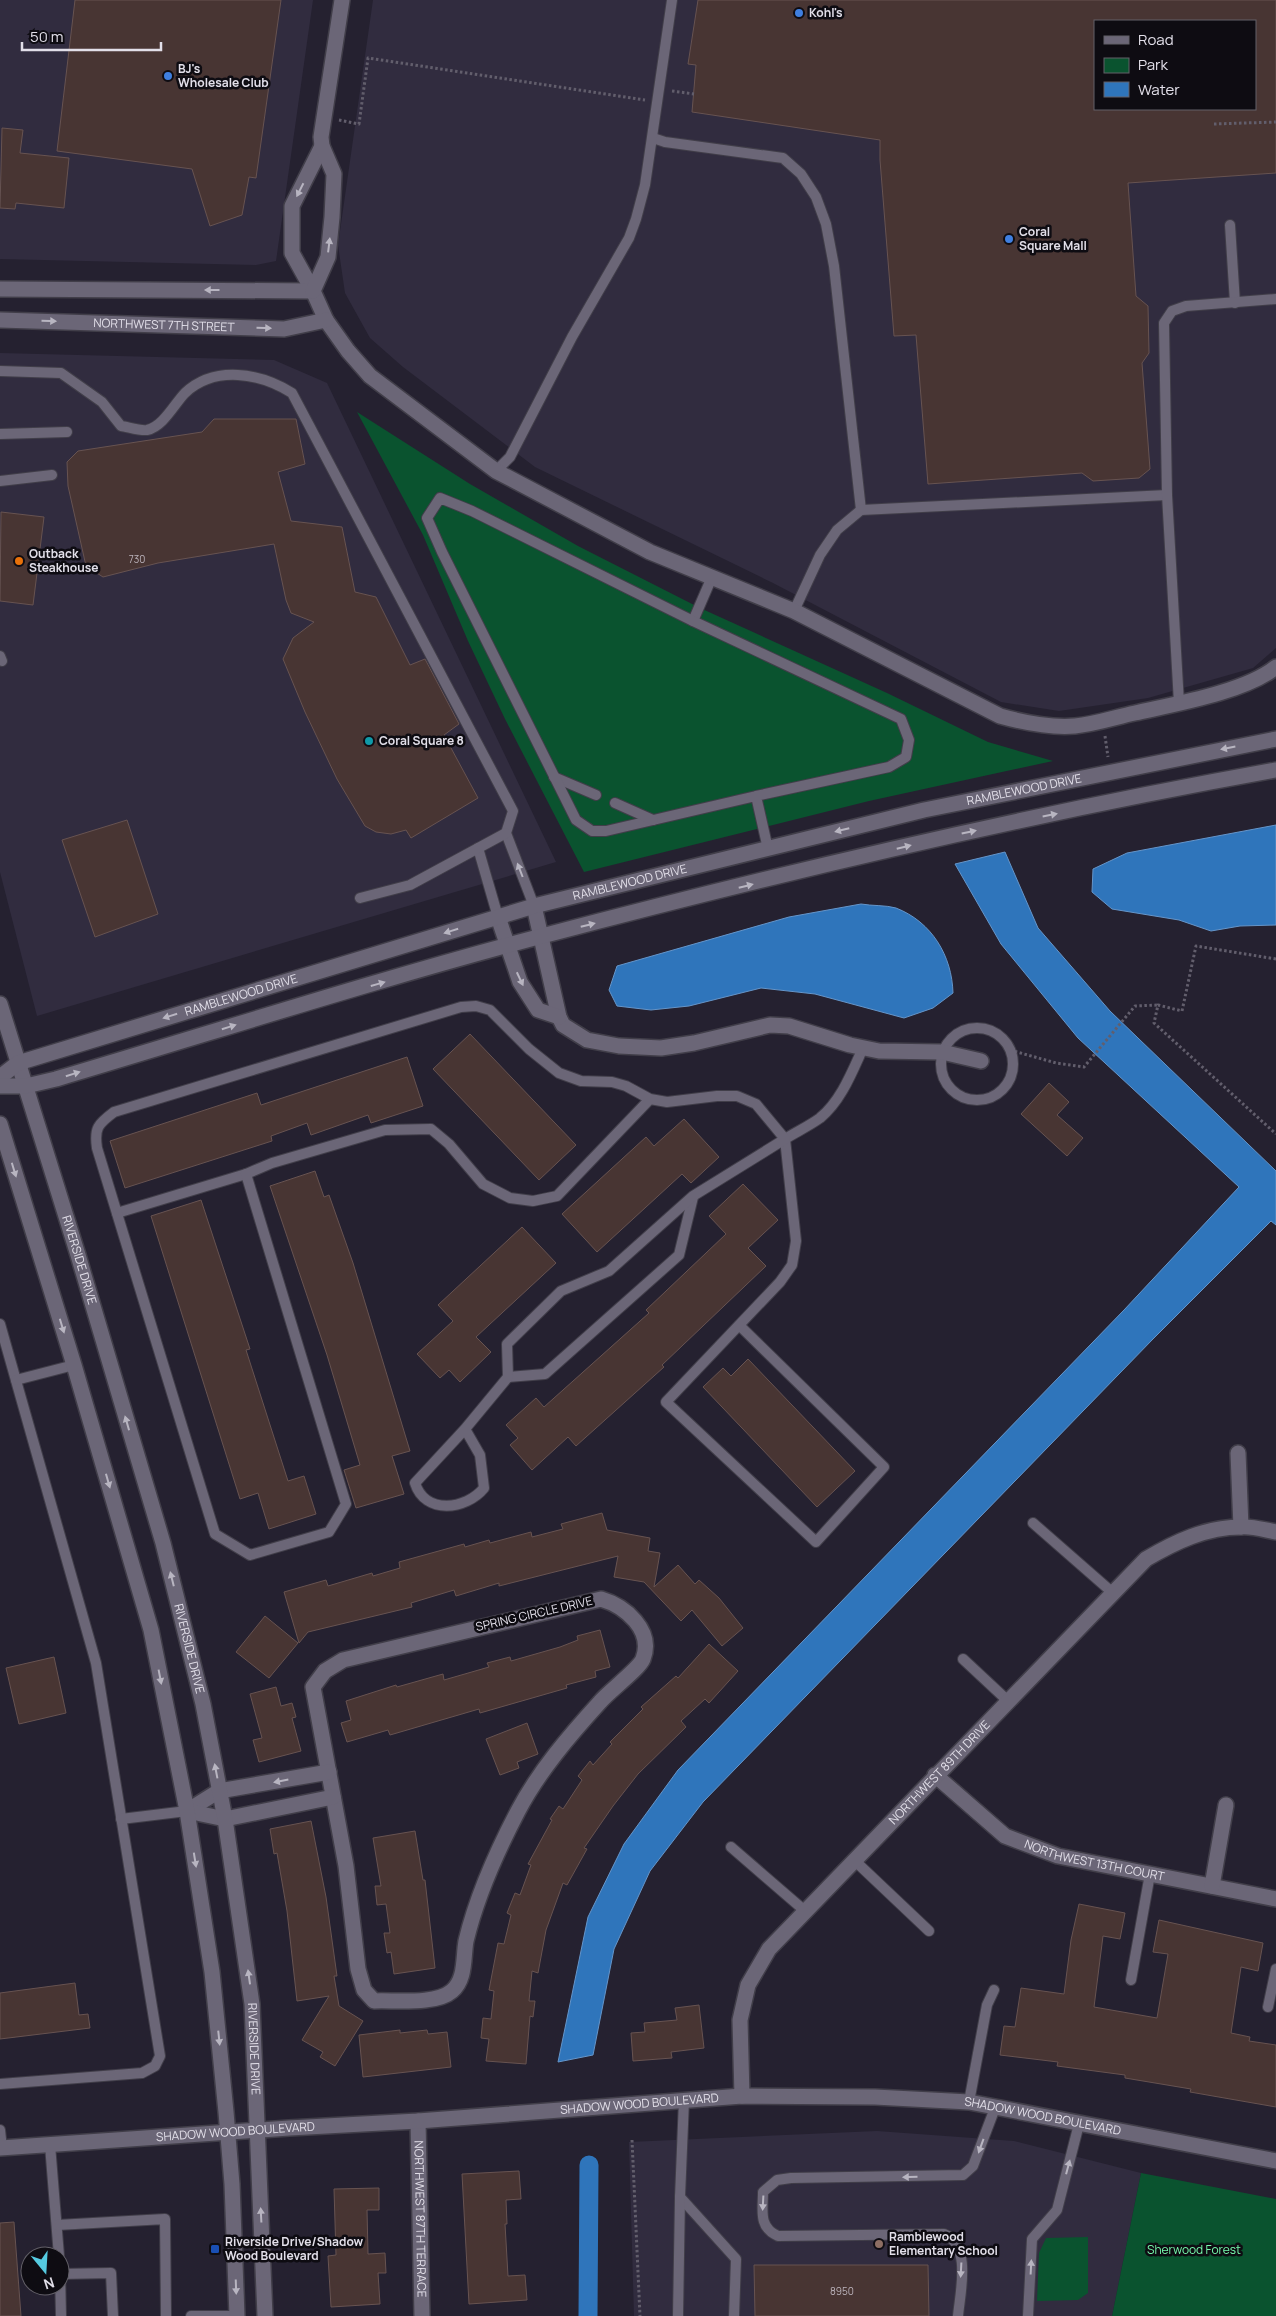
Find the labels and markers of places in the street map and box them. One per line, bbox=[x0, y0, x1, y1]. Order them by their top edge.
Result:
place label: Kohl's bbox=[809, 4, 843, 21]
marker: Kohl's bbox=[793, 7, 805, 19]
place label: BJ's Wholesale Club bbox=[178, 60, 269, 91]
marker: BJ's Wholesale Club bbox=[162, 70, 174, 82]
place label: Coral Square Mall bbox=[1019, 223, 1087, 254]
marker: Coral Square Mall bbox=[1003, 233, 1015, 245]
place label: Outback Steakhouse bbox=[29, 545, 98, 576]
marker: Outback Steakhouse bbox=[13, 555, 25, 567]
place label: Coral Square 8 bbox=[379, 732, 464, 749]
marker: Coral Square 8 bbox=[363, 735, 375, 747]
place label: Ramblewood Elementary School bbox=[889, 2228, 998, 2259]
place label: Riverside Drive/Shadow Wood Boulevard bbox=[225, 2233, 364, 2264]
marker: Ramblewood Elementary School bbox=[873, 2238, 885, 2250]
marker: Riverside Drive/Shadow Wood Boulevard bbox=[209, 2243, 221, 2255]

